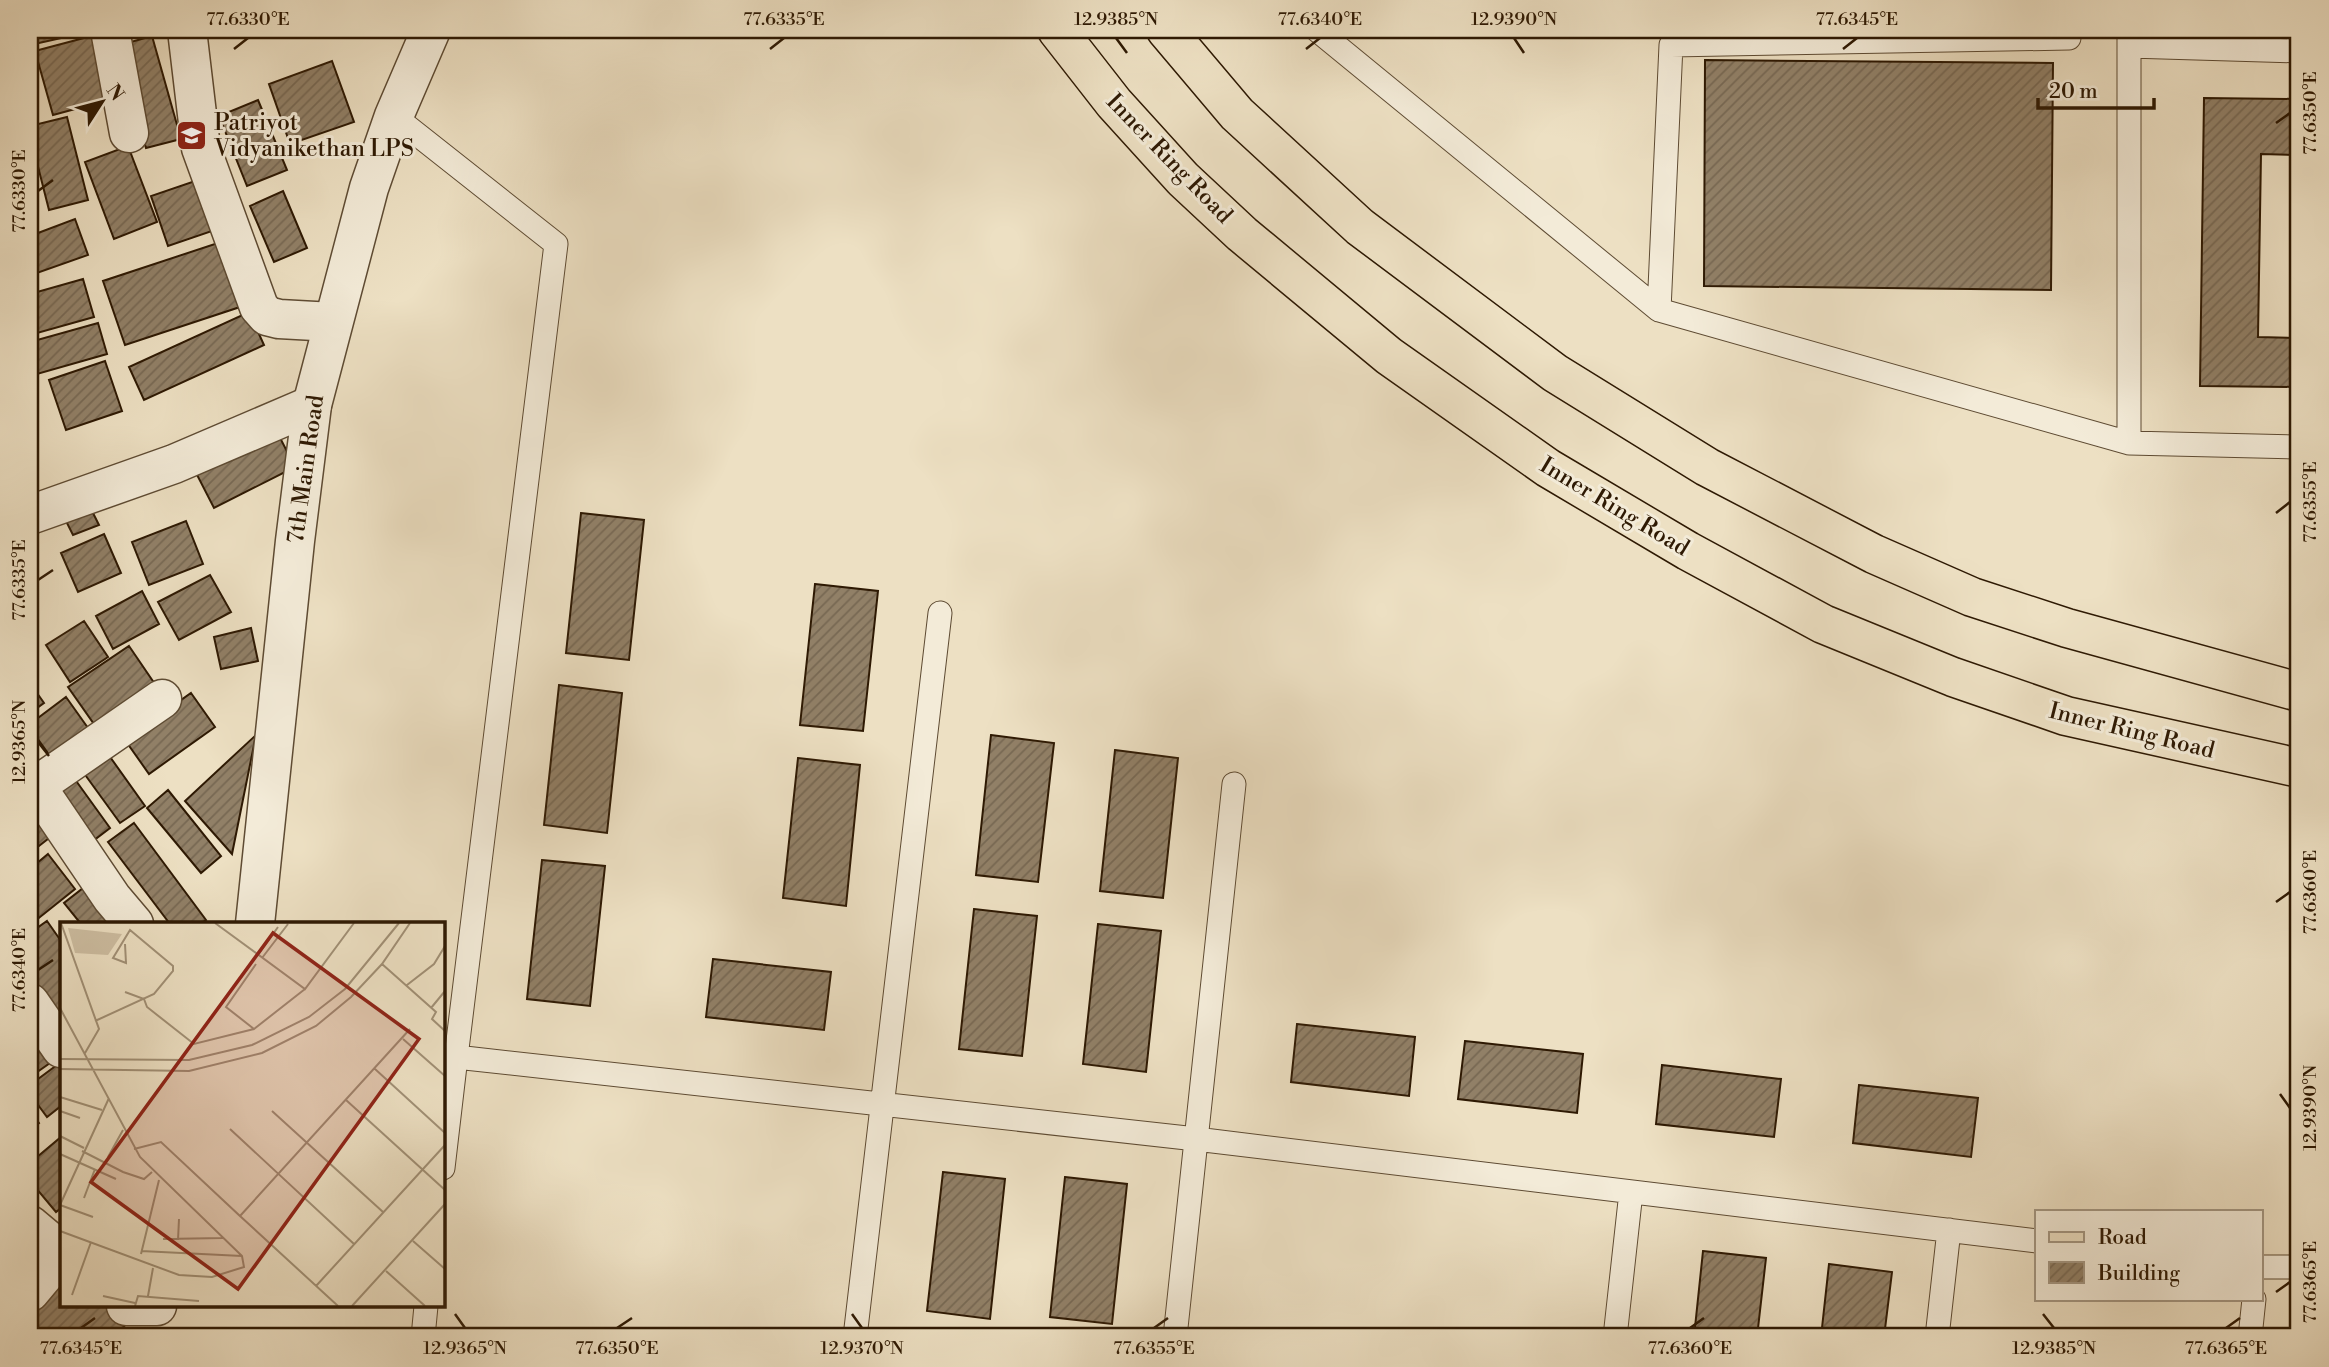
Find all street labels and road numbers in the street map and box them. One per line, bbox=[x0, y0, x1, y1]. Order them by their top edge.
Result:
street label: Inner Ring Road bbox=[1100, 88, 1238, 229]
street label: 7th Main Road bbox=[282, 393, 330, 545]
street label: Inner Ring Road bbox=[1535, 451, 1694, 563]
street label: Inner Ring Road bbox=[2046, 697, 2217, 765]

